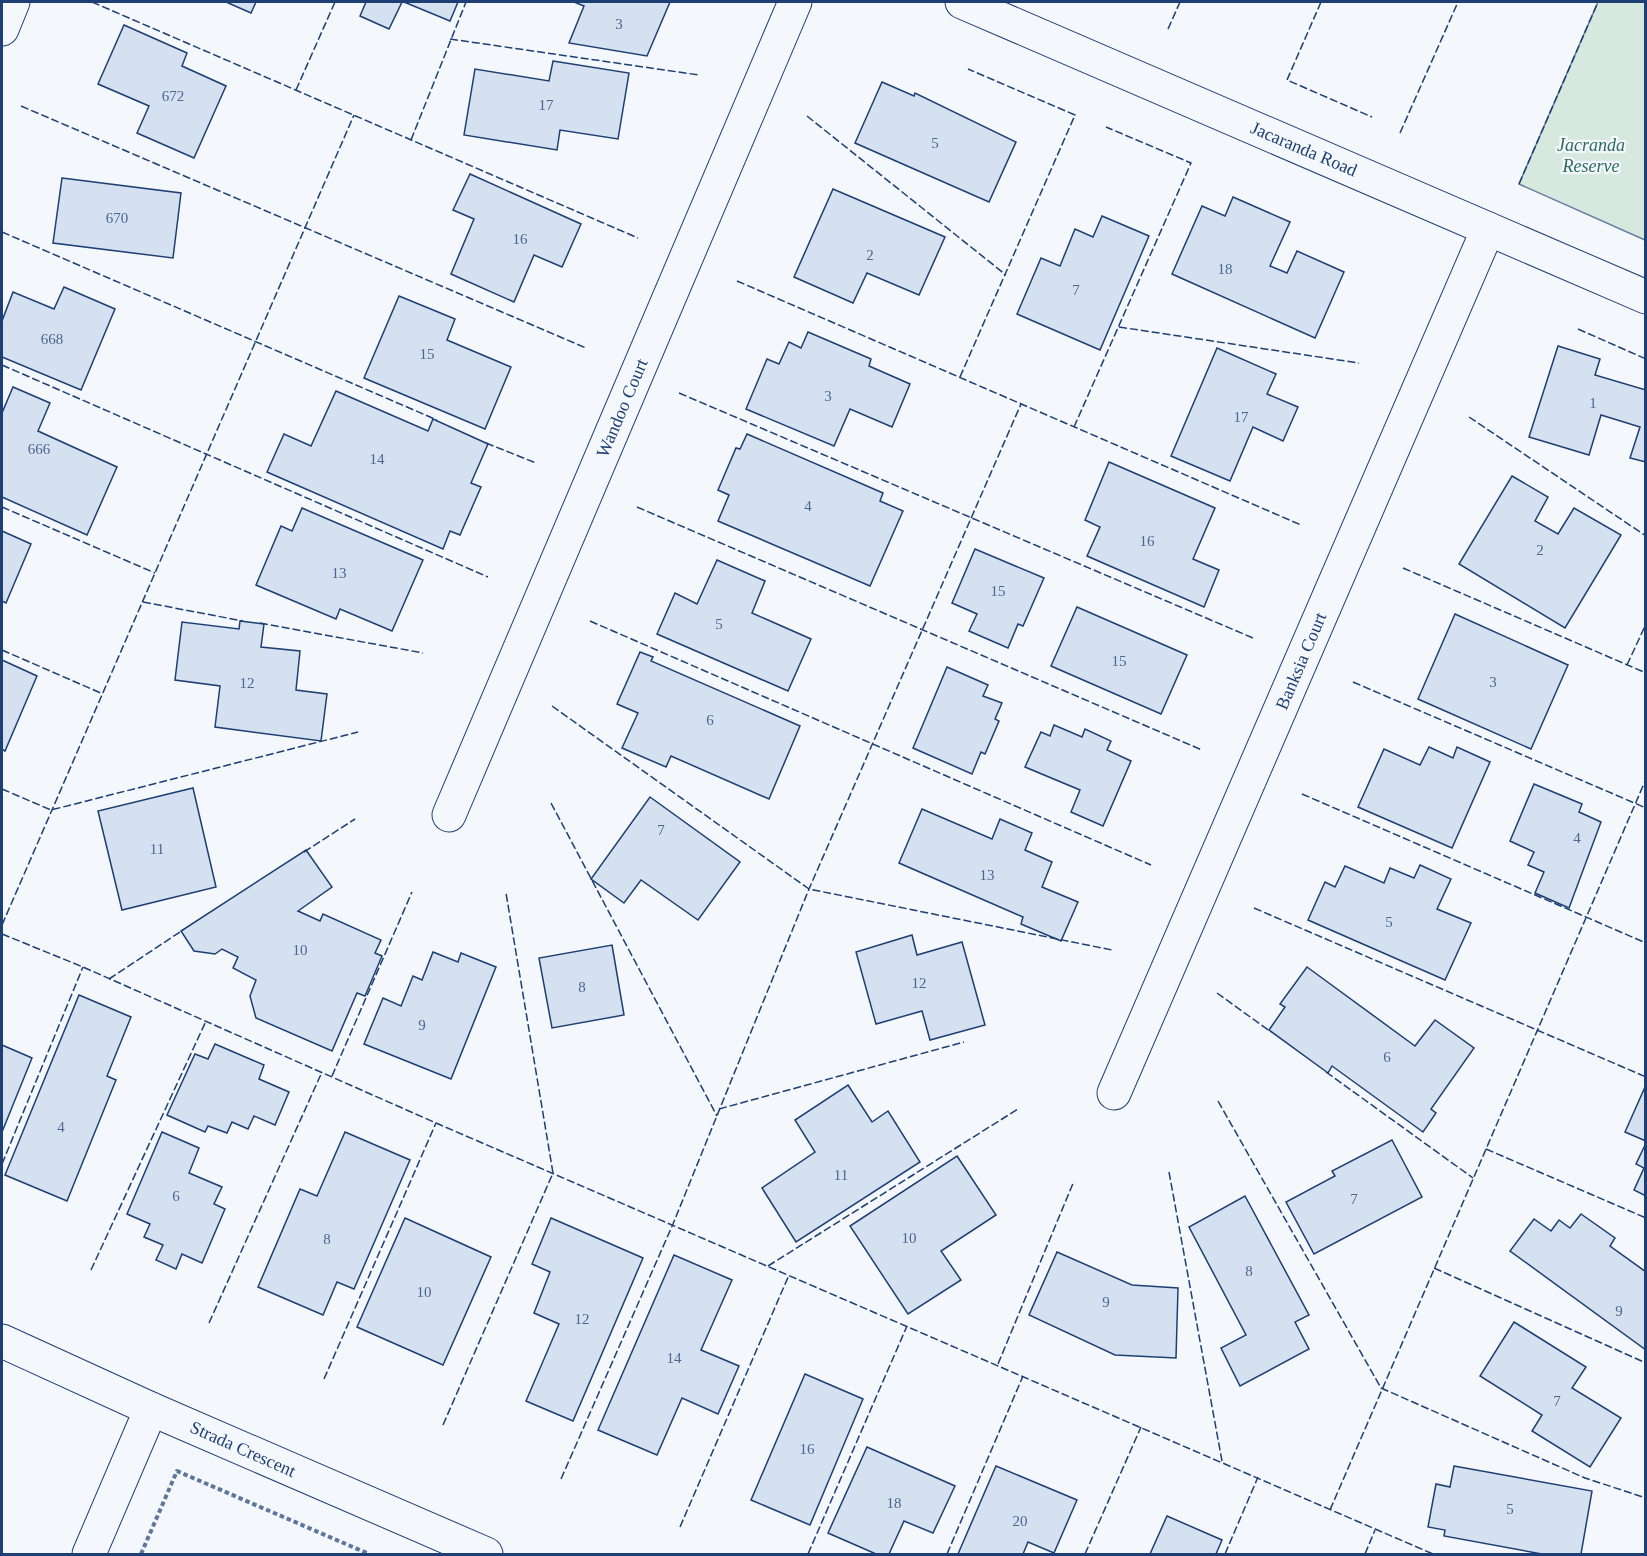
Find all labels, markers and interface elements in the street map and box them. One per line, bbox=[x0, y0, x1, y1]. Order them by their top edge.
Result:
house number: 3 bbox=[615, 16, 623, 32]
house number: 672 bbox=[162, 88, 184, 104]
house number: 17 bbox=[539, 97, 554, 113]
street label: Jacaranda Road bbox=[1248, 118, 1360, 180]
house number: 5 bbox=[931, 135, 939, 151]
park label: Jacranda Reserve bbox=[1557, 135, 1625, 176]
house number: 670 bbox=[106, 210, 128, 226]
house number: 16 bbox=[513, 231, 528, 247]
house number: 2 bbox=[866, 247, 874, 263]
house number: 18 bbox=[1218, 261, 1233, 277]
house number: 7 bbox=[1072, 282, 1080, 298]
house number: 668 bbox=[41, 331, 63, 347]
house number: 15 bbox=[420, 346, 435, 362]
street label: Wandoo Court bbox=[592, 356, 652, 460]
house number: 3 bbox=[824, 388, 832, 404]
house number: 1 bbox=[1589, 395, 1597, 411]
house number: 17 bbox=[1234, 409, 1249, 425]
house number: 666 bbox=[28, 441, 51, 457]
house number: 14 bbox=[370, 451, 385, 467]
house number: 4 bbox=[804, 498, 812, 514]
house number: 16 bbox=[1140, 533, 1155, 549]
house number: 2 bbox=[1536, 542, 1544, 558]
house number: 13 bbox=[332, 565, 347, 581]
house number: 15 bbox=[991, 583, 1006, 599]
street label: Banksia Court bbox=[1272, 609, 1330, 713]
house number: 5 bbox=[715, 616, 723, 632]
house number: 15 bbox=[1112, 653, 1127, 669]
house number: 3 bbox=[1489, 674, 1497, 690]
house number: 12 bbox=[240, 675, 255, 691]
house number: 6 bbox=[706, 712, 714, 728]
house number: 7 bbox=[657, 822, 665, 838]
house number: 4 bbox=[1573, 830, 1581, 846]
house number: 11 bbox=[150, 841, 164, 857]
house number: 13 bbox=[980, 867, 995, 883]
house number: 5 bbox=[1385, 914, 1393, 930]
house number: 10 bbox=[293, 942, 308, 958]
house number: 12 bbox=[912, 975, 927, 991]
house number: 8 bbox=[578, 979, 586, 995]
house number: 9 bbox=[418, 1017, 426, 1033]
house number: 6 bbox=[1383, 1049, 1391, 1065]
house number: 4 bbox=[57, 1119, 65, 1135]
house number: 11 bbox=[834, 1167, 848, 1183]
house number: 6 bbox=[172, 1188, 180, 1204]
house number: 7 bbox=[1350, 1191, 1358, 1207]
house number: 10 bbox=[902, 1230, 917, 1246]
house number: 8 bbox=[323, 1231, 331, 1247]
house number: 8 bbox=[1245, 1263, 1253, 1279]
house number: 10 bbox=[417, 1284, 432, 1300]
house number: 9 bbox=[1102, 1294, 1110, 1310]
house number: 9 bbox=[1615, 1303, 1623, 1319]
house number: 12 bbox=[575, 1311, 590, 1327]
house number: 14 bbox=[667, 1350, 682, 1366]
house number: 7 bbox=[1553, 1393, 1561, 1409]
street label: Strada Crescent bbox=[187, 1417, 299, 1481]
house number: 16 bbox=[800, 1441, 815, 1457]
house number: 18 bbox=[887, 1495, 902, 1511]
house number: 5 bbox=[1506, 1501, 1514, 1517]
house number: 20 bbox=[1013, 1513, 1028, 1529]

